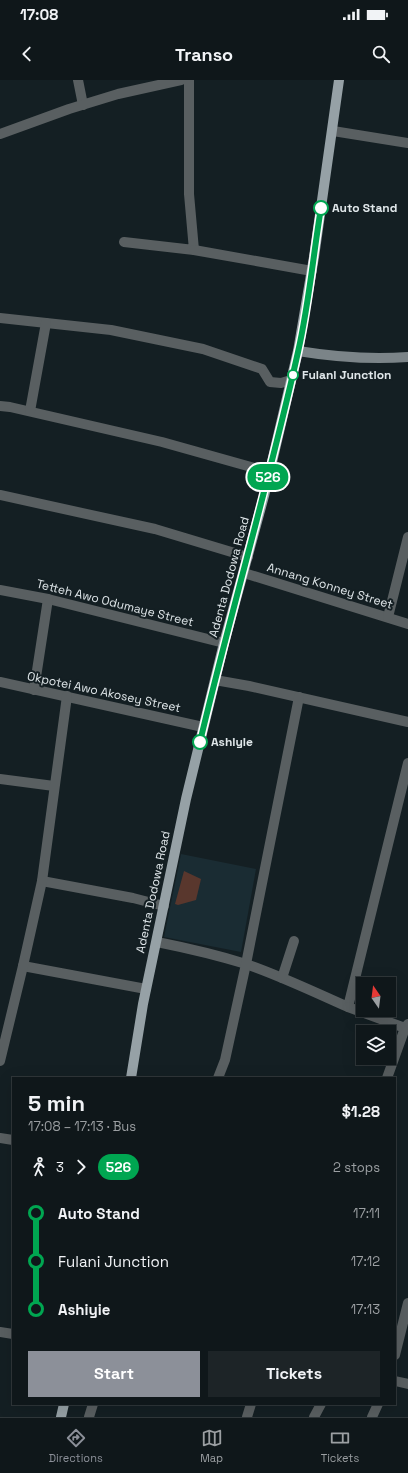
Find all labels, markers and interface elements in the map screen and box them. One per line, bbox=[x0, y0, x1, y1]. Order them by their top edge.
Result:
text: 17:08 bbox=[20, 5, 58, 24]
icon: back bbox=[16, 43, 38, 65]
text: Transo bbox=[175, 43, 233, 66]
icon: search bbox=[370, 43, 392, 65]
marker: Auto Stand bbox=[313, 200, 329, 216]
place label: Auto Stand bbox=[332, 200, 397, 216]
place label: Fulani Junction bbox=[302, 367, 392, 383]
marker: Fulani Junction bbox=[287, 369, 299, 381]
line badge: 526 bbox=[245, 464, 291, 490]
text: 526 bbox=[255, 468, 281, 486]
street label: Adenta Dodowa Road bbox=[205, 515, 253, 639]
street label: Annang Konney Street bbox=[265, 559, 395, 613]
street label: Tetteh Awo Odumaye Street bbox=[35, 576, 195, 630]
street label: Okpotei Awo Akosey Street bbox=[26, 668, 182, 716]
marker: Ashiyie bbox=[192, 734, 208, 750]
place label: Ashiyie bbox=[211, 734, 253, 750]
street label: Adenta Dodowa Road bbox=[132, 829, 174, 955]
north arrow bbox=[356, 977, 396, 1017]
map controls bbox=[356, 977, 396, 1065]
button: layers bbox=[356, 1025, 396, 1065]
text: 5 min bbox=[28, 1089, 85, 1117]
text: $1.28 bbox=[342, 1102, 380, 1121]
text: 17:08 – 17:13 · Bus bbox=[28, 1118, 136, 1135]
icon: walk bbox=[28, 1156, 50, 1178]
icon: forward bbox=[70, 1156, 92, 1178]
text: 526 bbox=[106, 1158, 131, 1176]
text: 3 bbox=[56, 1159, 64, 1176]
text: 2 stops bbox=[333, 1159, 380, 1176]
text: Auto Stand bbox=[58, 1204, 140, 1223]
text: 17:11 bbox=[353, 1205, 380, 1222]
text: Fulani Junction bbox=[58, 1252, 169, 1271]
text: 17:12 bbox=[351, 1253, 380, 1270]
text: Ashiyie bbox=[58, 1300, 111, 1319]
text: 17:13 bbox=[351, 1301, 380, 1318]
button: Start bbox=[28, 1351, 200, 1397]
button: Tickets bbox=[208, 1351, 380, 1397]
tab: Directions bbox=[49, 1427, 103, 1465]
tab: Map bbox=[200, 1427, 223, 1465]
tab: Tickets bbox=[321, 1427, 359, 1465]

